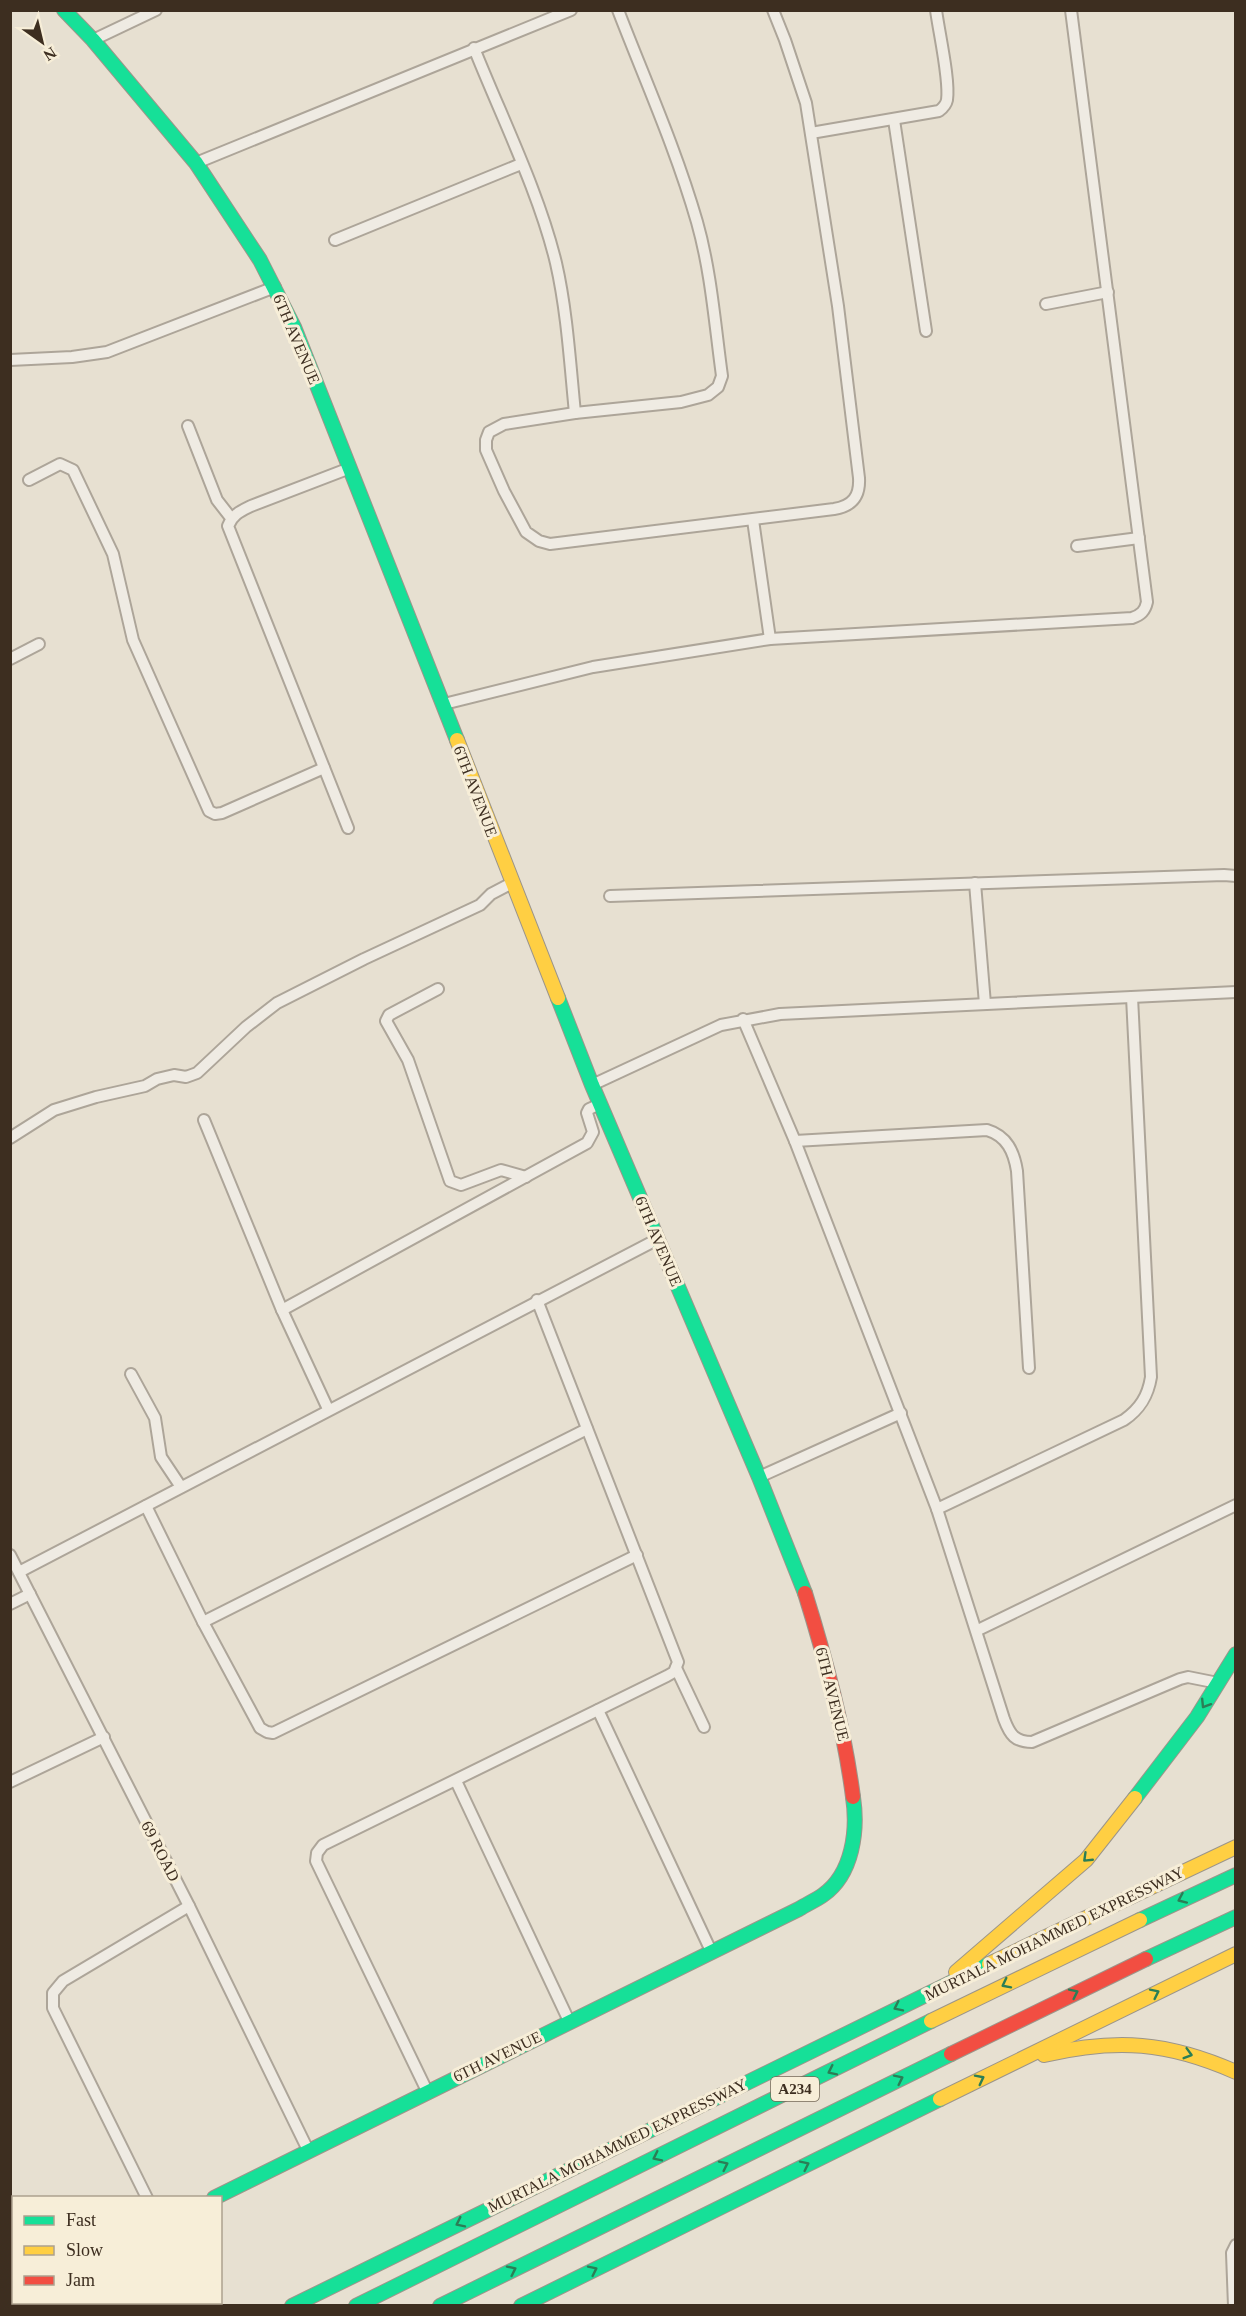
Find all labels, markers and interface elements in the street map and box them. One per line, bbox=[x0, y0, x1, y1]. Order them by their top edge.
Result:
north arrow bbox=[12, 12, 72, 72]
text: N bbox=[40, 44, 60, 65]
street label: 6TH AVENUE bbox=[270, 292, 323, 387]
street label: 6TH AVENUE bbox=[450, 743, 501, 839]
street label: 6TH AVENUE bbox=[632, 1194, 685, 1289]
street label: 6TH AVENUE bbox=[813, 1645, 852, 1743]
one-way arrow bbox=[1201, 1698, 1213, 1708]
street label: 69 ROAD bbox=[138, 1818, 183, 1884]
one-way arrow bbox=[1083, 1851, 1094, 1862]
street label: MURTALA MOHAMMED EXPRESSWAY bbox=[922, 1863, 1187, 2004]
one-way arrow bbox=[1178, 1892, 1189, 1904]
one-way arrow bbox=[1002, 1977, 1013, 1988]
one-way arrow bbox=[1148, 1988, 1159, 2000]
one-way arrow bbox=[1068, 1989, 1079, 2001]
one-way arrow bbox=[894, 2000, 905, 2012]
street label: 6TH AVENUE bbox=[450, 2028, 544, 2085]
one-way arrow bbox=[1182, 2047, 1193, 2059]
one-way arrow bbox=[827, 2063, 838, 2075]
street label: MURTALA MOHAMMED EXPRESSWAY bbox=[485, 2075, 750, 2216]
one-way arrow bbox=[893, 2075, 904, 2087]
one-way arrow bbox=[973, 2075, 984, 2086]
road number: A234 bbox=[771, 2077, 819, 2101]
one-way arrow bbox=[652, 2150, 663, 2161]
one-way arrow bbox=[718, 2161, 729, 2173]
one-way arrow bbox=[798, 2161, 809, 2172]
legend bbox=[12, 2196, 222, 2304]
text: Fast bbox=[66, 2210, 96, 2230]
one-way arrow bbox=[455, 2216, 466, 2227]
text: Slow bbox=[66, 2240, 103, 2260]
one-way arrow bbox=[505, 2266, 516, 2278]
one-way arrow bbox=[586, 2266, 597, 2278]
text: Jam bbox=[66, 2270, 95, 2290]

